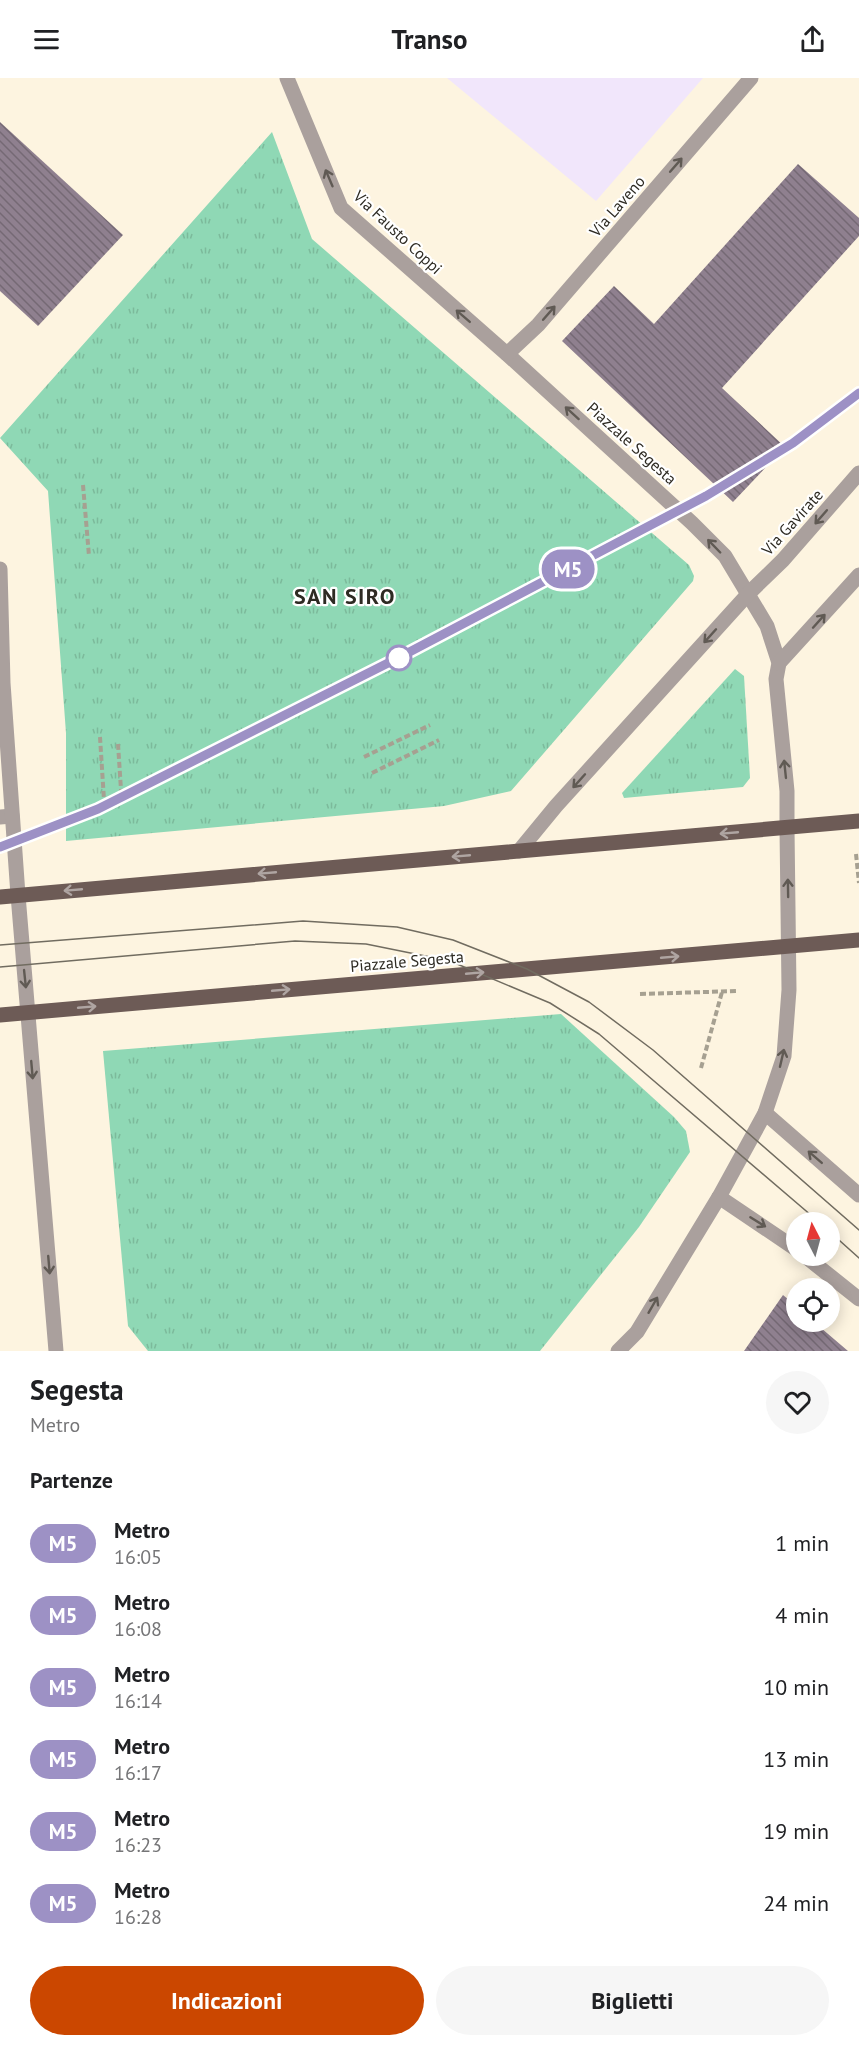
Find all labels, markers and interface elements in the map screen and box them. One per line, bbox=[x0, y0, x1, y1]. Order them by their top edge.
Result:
text: Transo bbox=[392, 22, 467, 56]
icon: menu bbox=[30, 23, 63, 56]
icon: share bbox=[796, 23, 829, 56]
one-way arrow bbox=[669, 158, 683, 173]
one-way arrow bbox=[323, 169, 334, 188]
street label: Via Laveno bbox=[584, 171, 649, 241]
street label: Via Fausto Coppi bbox=[349, 185, 447, 278]
one-way arrow bbox=[542, 305, 555, 321]
one-way arrow bbox=[455, 309, 471, 322]
street label: Piazzale Segesta bbox=[583, 398, 681, 488]
one-way arrow bbox=[564, 406, 579, 420]
street label: Via Gavirate bbox=[756, 485, 827, 560]
one-way arrow bbox=[814, 509, 827, 525]
one-way arrow bbox=[707, 538, 722, 553]
line badge: M5 bbox=[541, 550, 595, 588]
text: M5 bbox=[554, 556, 582, 583]
district label: SAN SIRO bbox=[294, 582, 396, 610]
one-way arrow bbox=[812, 614, 826, 629]
one-way arrow bbox=[703, 629, 717, 644]
unlabelled marker bbox=[386, 645, 412, 671]
one-way arrow bbox=[779, 760, 790, 780]
one-way arrow bbox=[572, 773, 586, 788]
one-way arrow bbox=[720, 828, 740, 839]
one-way arrow bbox=[452, 851, 472, 862]
one-way arrow bbox=[257, 868, 277, 879]
one-way arrow bbox=[782, 878, 794, 898]
one-way arrow bbox=[63, 885, 83, 896]
street label: Piazzale Segesta bbox=[349, 946, 465, 976]
one-way arrow bbox=[659, 951, 679, 962]
one-way arrow bbox=[20, 968, 31, 988]
one-way arrow bbox=[465, 968, 485, 979]
one-way arrow bbox=[271, 984, 290, 995]
one-way arrow bbox=[76, 1001, 96, 1012]
one-way arrow bbox=[777, 1049, 789, 1068]
one-way arrow bbox=[27, 1060, 38, 1080]
one-way arrow bbox=[808, 1150, 823, 1164]
north arrow bbox=[786, 1212, 840, 1266]
map controls bbox=[786, 1212, 840, 1332]
one-way arrow bbox=[749, 1217, 766, 1229]
one-way arrow bbox=[44, 1254, 55, 1274]
button: locate bbox=[786, 1278, 840, 1332]
one-way arrow bbox=[647, 1297, 659, 1314]
text: Segesta bbox=[30, 1371, 124, 1408]
button: heart bbox=[766, 1371, 829, 1434]
text: Metro bbox=[30, 1412, 80, 1438]
text: Partenze bbox=[30, 1466, 113, 1494]
text: Metro bbox=[114, 1516, 170, 1544]
text: 1 min bbox=[775, 1529, 829, 1557]
text: M5 bbox=[49, 1530, 77, 1557]
text: 16:05 bbox=[114, 1544, 162, 1570]
text: Metro bbox=[114, 1588, 170, 1616]
text: 4 min bbox=[775, 1601, 829, 1629]
text: M5 bbox=[49, 1602, 77, 1629]
text: 16:08 bbox=[114, 1616, 162, 1642]
text: Metro bbox=[114, 1660, 170, 1688]
text: 10 min bbox=[763, 1673, 829, 1701]
text: M5 bbox=[49, 1674, 77, 1701]
text: 16:14 bbox=[114, 1688, 162, 1714]
text: Metro bbox=[114, 1732, 170, 1760]
text: 13 min bbox=[763, 1745, 829, 1773]
text: M5 bbox=[49, 1746, 77, 1773]
text: 16:17 bbox=[114, 1760, 162, 1786]
text: Metro bbox=[114, 1804, 170, 1832]
text: 19 min bbox=[763, 1817, 829, 1845]
text: M5 bbox=[49, 1818, 77, 1845]
text: 16:23 bbox=[114, 1832, 162, 1858]
text: Metro bbox=[114, 1876, 170, 1904]
text: 24 min bbox=[763, 1889, 829, 1917]
text: M5 bbox=[49, 1890, 77, 1917]
text: 16:28 bbox=[114, 1904, 162, 1930]
button: Indicazioni bbox=[30, 1966, 424, 2035]
button: Biglietti bbox=[436, 1966, 829, 2035]

